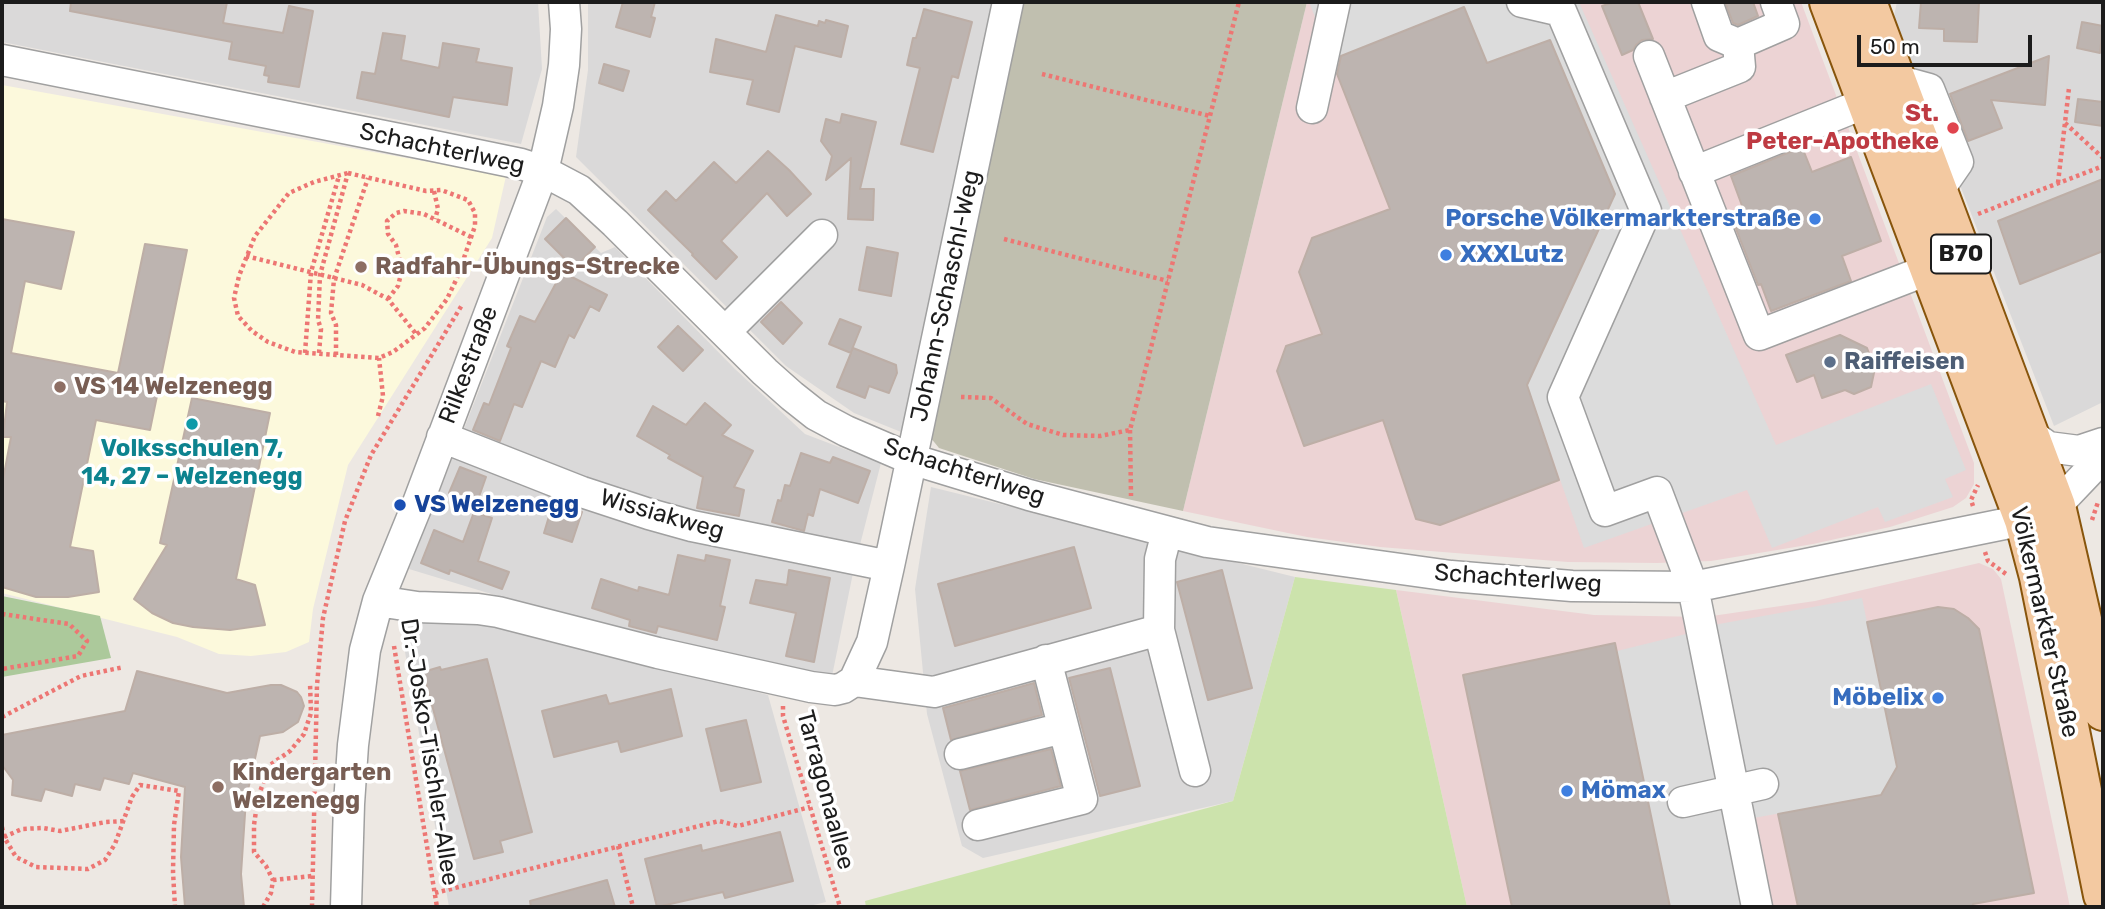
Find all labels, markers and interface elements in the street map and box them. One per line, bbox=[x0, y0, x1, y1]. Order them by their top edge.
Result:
scale bar bbox=[1860, 21, 2035, 65]
text: 50 m bbox=[1870, 34, 1920, 59]
place label: St. Peter-Apotheke bbox=[1746, 100, 1939, 156]
street label: Schachterlweg bbox=[357, 117, 527, 181]
marker: St. Peter-Apotheke bbox=[1945, 120, 1961, 136]
street label: Johann-Schaschl-Weg bbox=[905, 167, 987, 425]
place label: Porsche Völkermarkterstraße bbox=[1445, 205, 1801, 233]
marker: Porsche Völkermarkterstraße bbox=[1807, 211, 1823, 227]
road number: B70 bbox=[1931, 234, 1991, 274]
place label: XXXLutz bbox=[1460, 241, 1564, 269]
marker: XXXLutz bbox=[1438, 247, 1454, 263]
place label: Radfahr-Übungs-Strecke bbox=[375, 253, 680, 281]
marker: Radfahr-Übungs-Strecke bbox=[353, 259, 369, 275]
street label: Rilkestraße bbox=[433, 302, 505, 428]
place label: Raiffeisen bbox=[1844, 348, 1965, 376]
marker: Raiffeisen bbox=[1822, 354, 1838, 370]
place label: VS 14 Welzenegg bbox=[74, 373, 273, 401]
marker: VS 14 Welzenegg bbox=[52, 379, 68, 395]
marker: Volksschulen 7, 14, 27 – Welzenegg bbox=[184, 416, 200, 432]
street label: Schachterlweg bbox=[880, 432, 1048, 512]
place label: Volksschulen 7, 14, 27 – Welzenegg bbox=[81, 435, 303, 491]
street label: Wissiakweg bbox=[597, 484, 727, 546]
place label: VS Welzenegg bbox=[414, 491, 579, 519]
marker: VS Welzenegg bbox=[392, 497, 408, 513]
street label: Völkermarkter Straße bbox=[2003, 504, 2085, 740]
street label: Schachterlweg bbox=[1433, 559, 1603, 599]
street label: Dr.-Josko-Tischler-Allee bbox=[394, 616, 464, 888]
place label: Möbelix bbox=[1832, 684, 1924, 712]
marker: Möbelix bbox=[1930, 690, 1946, 706]
street label: Tarragonaallee bbox=[790, 707, 860, 873]
place label: Kindergarten Welzenegg bbox=[232, 759, 392, 815]
place label: Mömax bbox=[1581, 777, 1666, 805]
marker: Kindergarten Welzenegg bbox=[210, 779, 226, 795]
marker: Mömax bbox=[1559, 783, 1575, 799]

